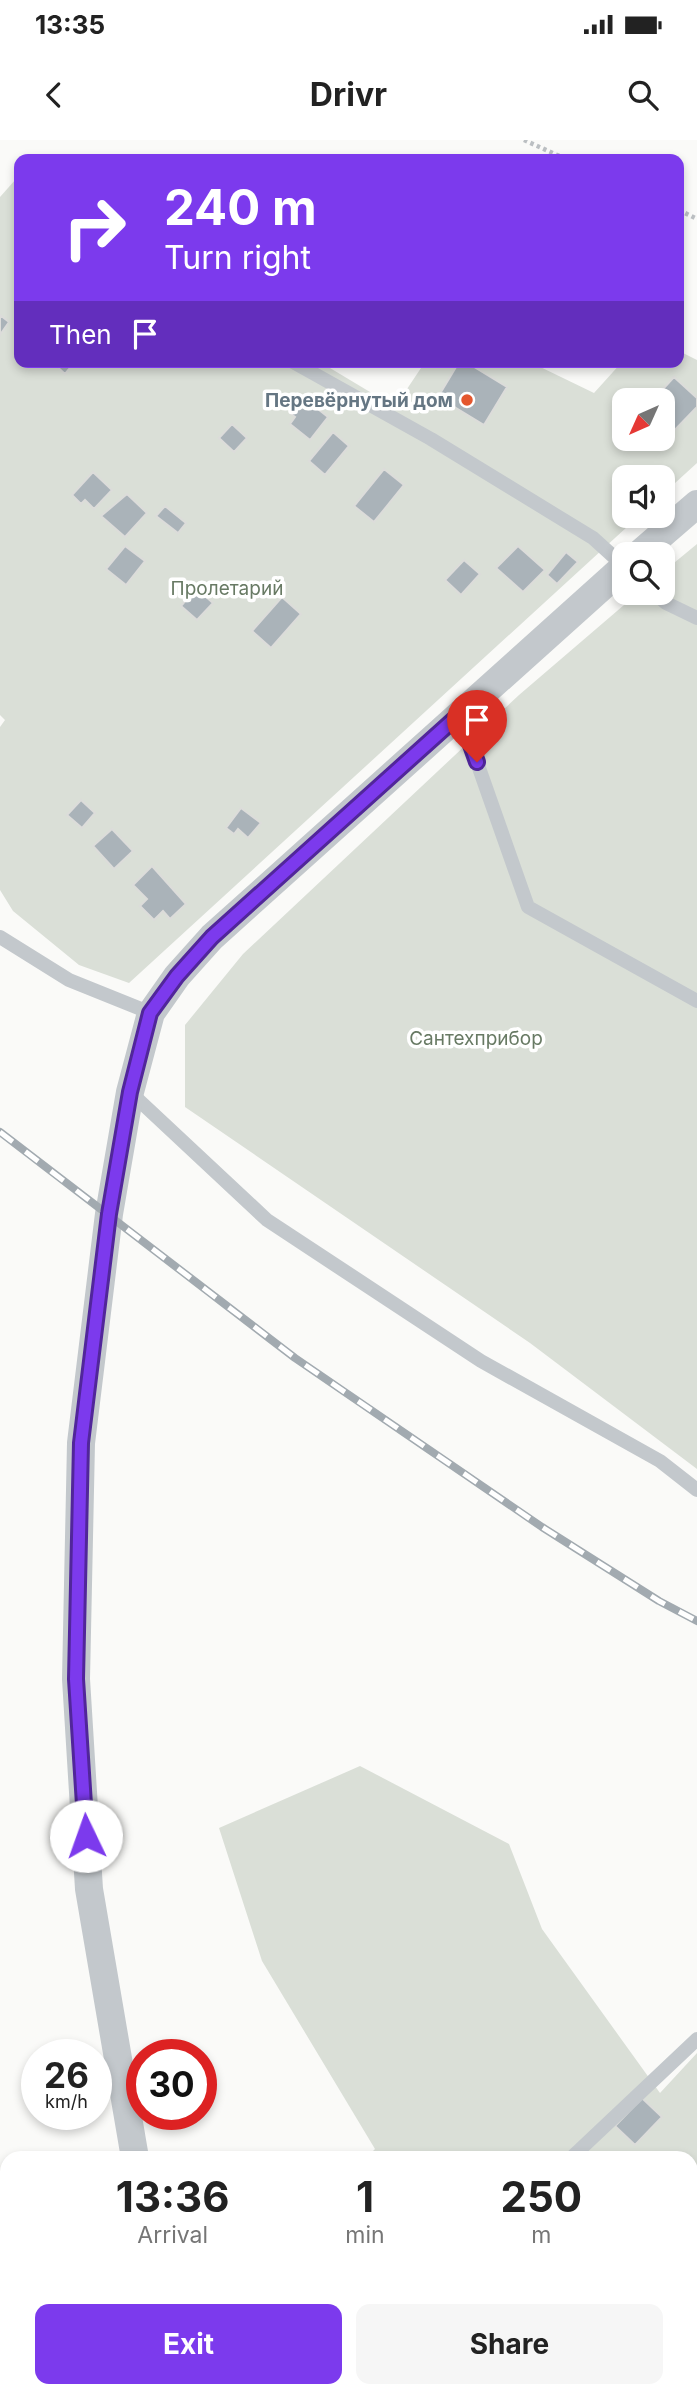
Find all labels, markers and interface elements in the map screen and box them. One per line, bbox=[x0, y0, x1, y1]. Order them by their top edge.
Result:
text: 13:35 bbox=[35, 9, 105, 40]
text: Drivr bbox=[310, 75, 387, 114]
icon: back bbox=[35, 76, 73, 114]
icon: search bbox=[624, 76, 662, 114]
text: 240 m bbox=[164, 178, 317, 237]
icon: right bbox=[49, 182, 140, 273]
text: Turn right bbox=[164, 238, 311, 277]
icon: arrive bbox=[126, 315, 164, 353]
text: Then bbox=[49, 319, 112, 350]
north arrow bbox=[612, 388, 676, 452]
map controls bbox=[612, 388, 675, 605]
place label: Перевёрнутый дом bbox=[265, 389, 453, 412]
marker: Перевёрнутый дом bbox=[459, 392, 475, 408]
button: sound bbox=[612, 465, 675, 528]
button: search bbox=[612, 542, 675, 605]
park label: Пролетарий bbox=[171, 577, 283, 600]
pin bbox=[447, 690, 507, 762]
icon: arrive bbox=[458, 701, 496, 739]
park label: Сантехприбор bbox=[409, 1027, 543, 1050]
position arrow bbox=[49, 1799, 123, 1873]
speed limit sign: 30 bbox=[126, 2039, 217, 2130]
text: 26 bbox=[44, 2054, 89, 2096]
text: km/h bbox=[45, 2091, 88, 2112]
text: 13:36 bbox=[116, 2171, 229, 2222]
text: 1 bbox=[356, 2171, 374, 2222]
text: 250 bbox=[500, 2171, 582, 2222]
text: Arrival bbox=[137, 2221, 208, 2249]
text: min bbox=[345, 2221, 385, 2249]
text: m bbox=[531, 2221, 551, 2249]
button: Exit bbox=[35, 2304, 342, 2384]
button: Share bbox=[356, 2304, 663, 2384]

